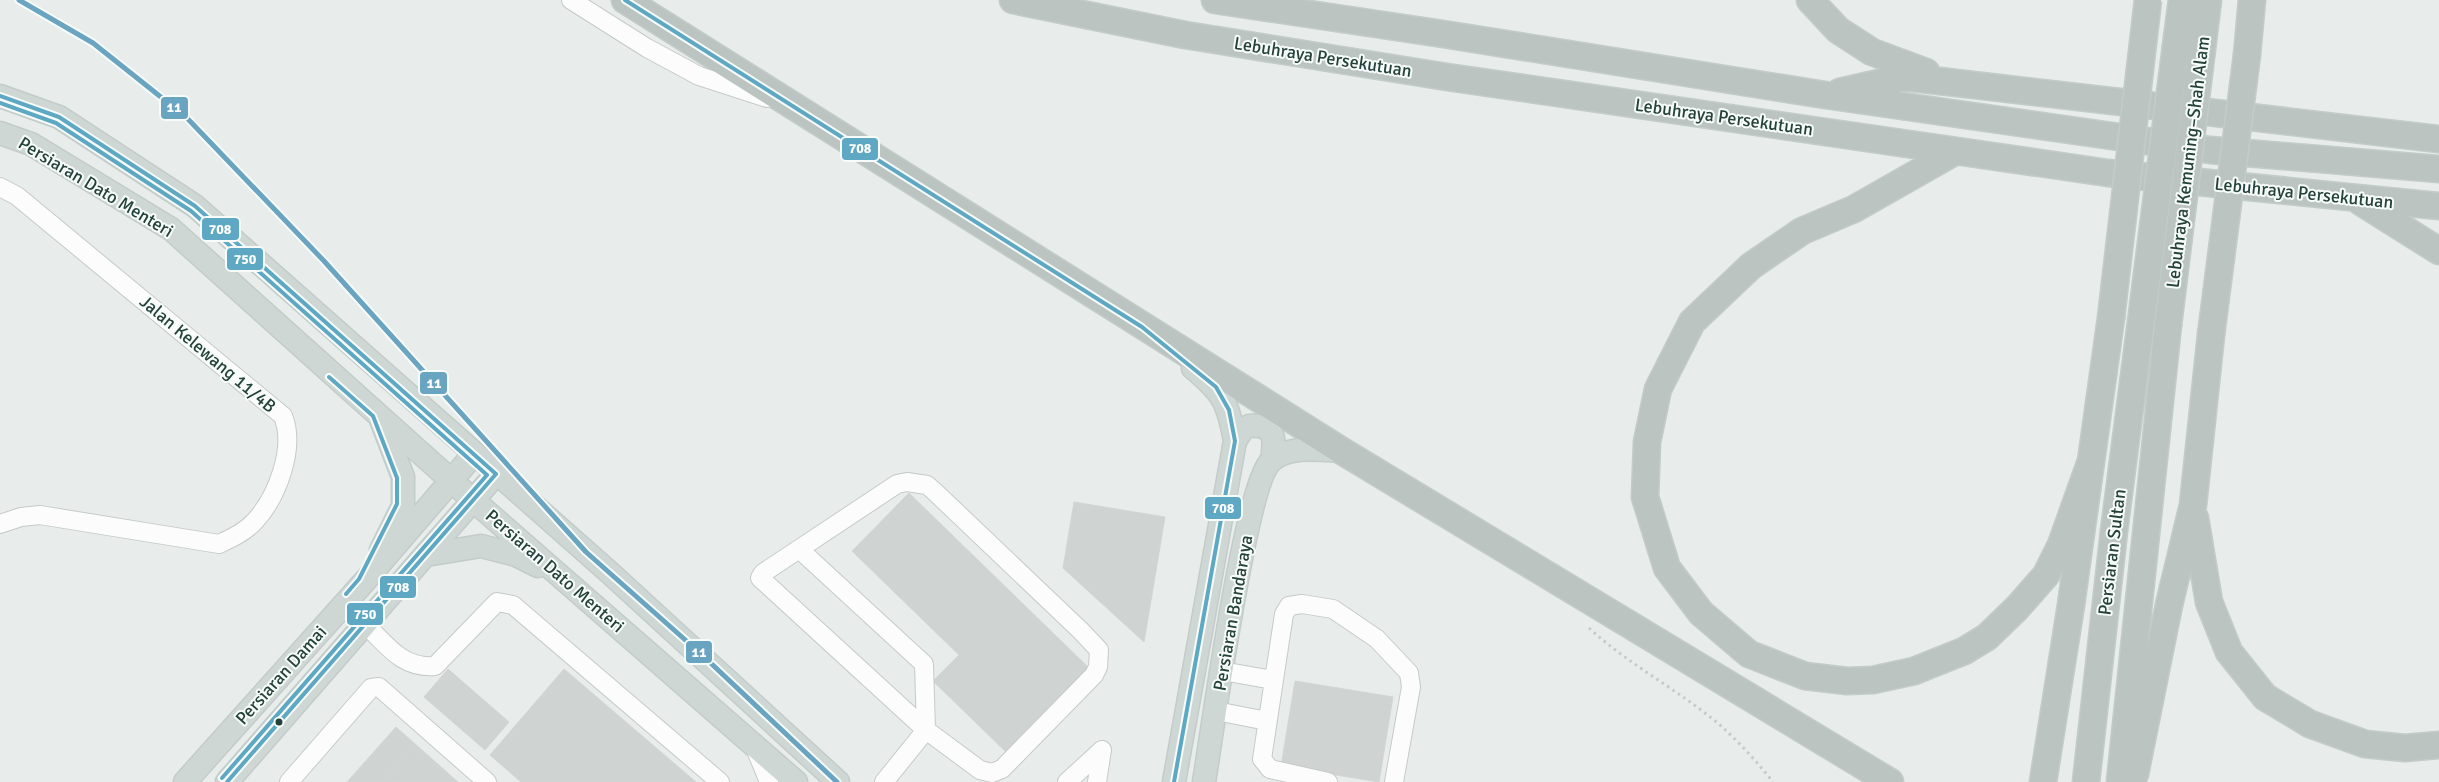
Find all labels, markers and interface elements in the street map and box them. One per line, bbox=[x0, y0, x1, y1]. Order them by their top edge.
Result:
street label: Lebuhraya Persekutuan bbox=[1233, 32, 1413, 82]
street label: Lebuhraya Kemuning–Shah Alam bbox=[2162, 35, 2214, 289]
street label: Lebuhraya Persekutuan bbox=[1634, 94, 1814, 140]
line badge: 11 bbox=[160, 96, 189, 120]
text: 11 bbox=[166, 99, 182, 116]
street label: Persiaran Dato Menteri bbox=[15, 132, 177, 242]
line badge: 708 bbox=[841, 137, 879, 161]
text: 708 bbox=[849, 140, 872, 157]
street label: Lebuhraya Persekutuan bbox=[2214, 173, 2394, 213]
line badge: 708 bbox=[201, 217, 240, 241]
text: 708 bbox=[209, 221, 232, 238]
line badge: 750 bbox=[226, 247, 264, 271]
text: 750 bbox=[234, 251, 257, 268]
street label: Jalan Kelewang 11/4B bbox=[135, 291, 281, 418]
line badge: 11 bbox=[419, 371, 448, 395]
text: 11 bbox=[426, 375, 442, 392]
street label: Persiaran Sultan bbox=[2093, 488, 2131, 616]
line badge: 708 bbox=[1204, 496, 1242, 520]
text: 708 bbox=[1212, 500, 1235, 517]
street label: Persiaran Dato Menteri bbox=[481, 505, 629, 637]
street label: Persiaran Bandaraya bbox=[1208, 533, 1258, 693]
line badge: 708 bbox=[379, 575, 417, 599]
text: 708 bbox=[387, 579, 410, 596]
line badge: 750 bbox=[346, 602, 384, 626]
text: 750 bbox=[354, 606, 377, 623]
street label: Persiaran Damai bbox=[231, 621, 331, 729]
line badge: 11 bbox=[685, 640, 713, 664]
text: 11 bbox=[691, 644, 707, 661]
unlabelled marker bbox=[274, 717, 284, 727]

